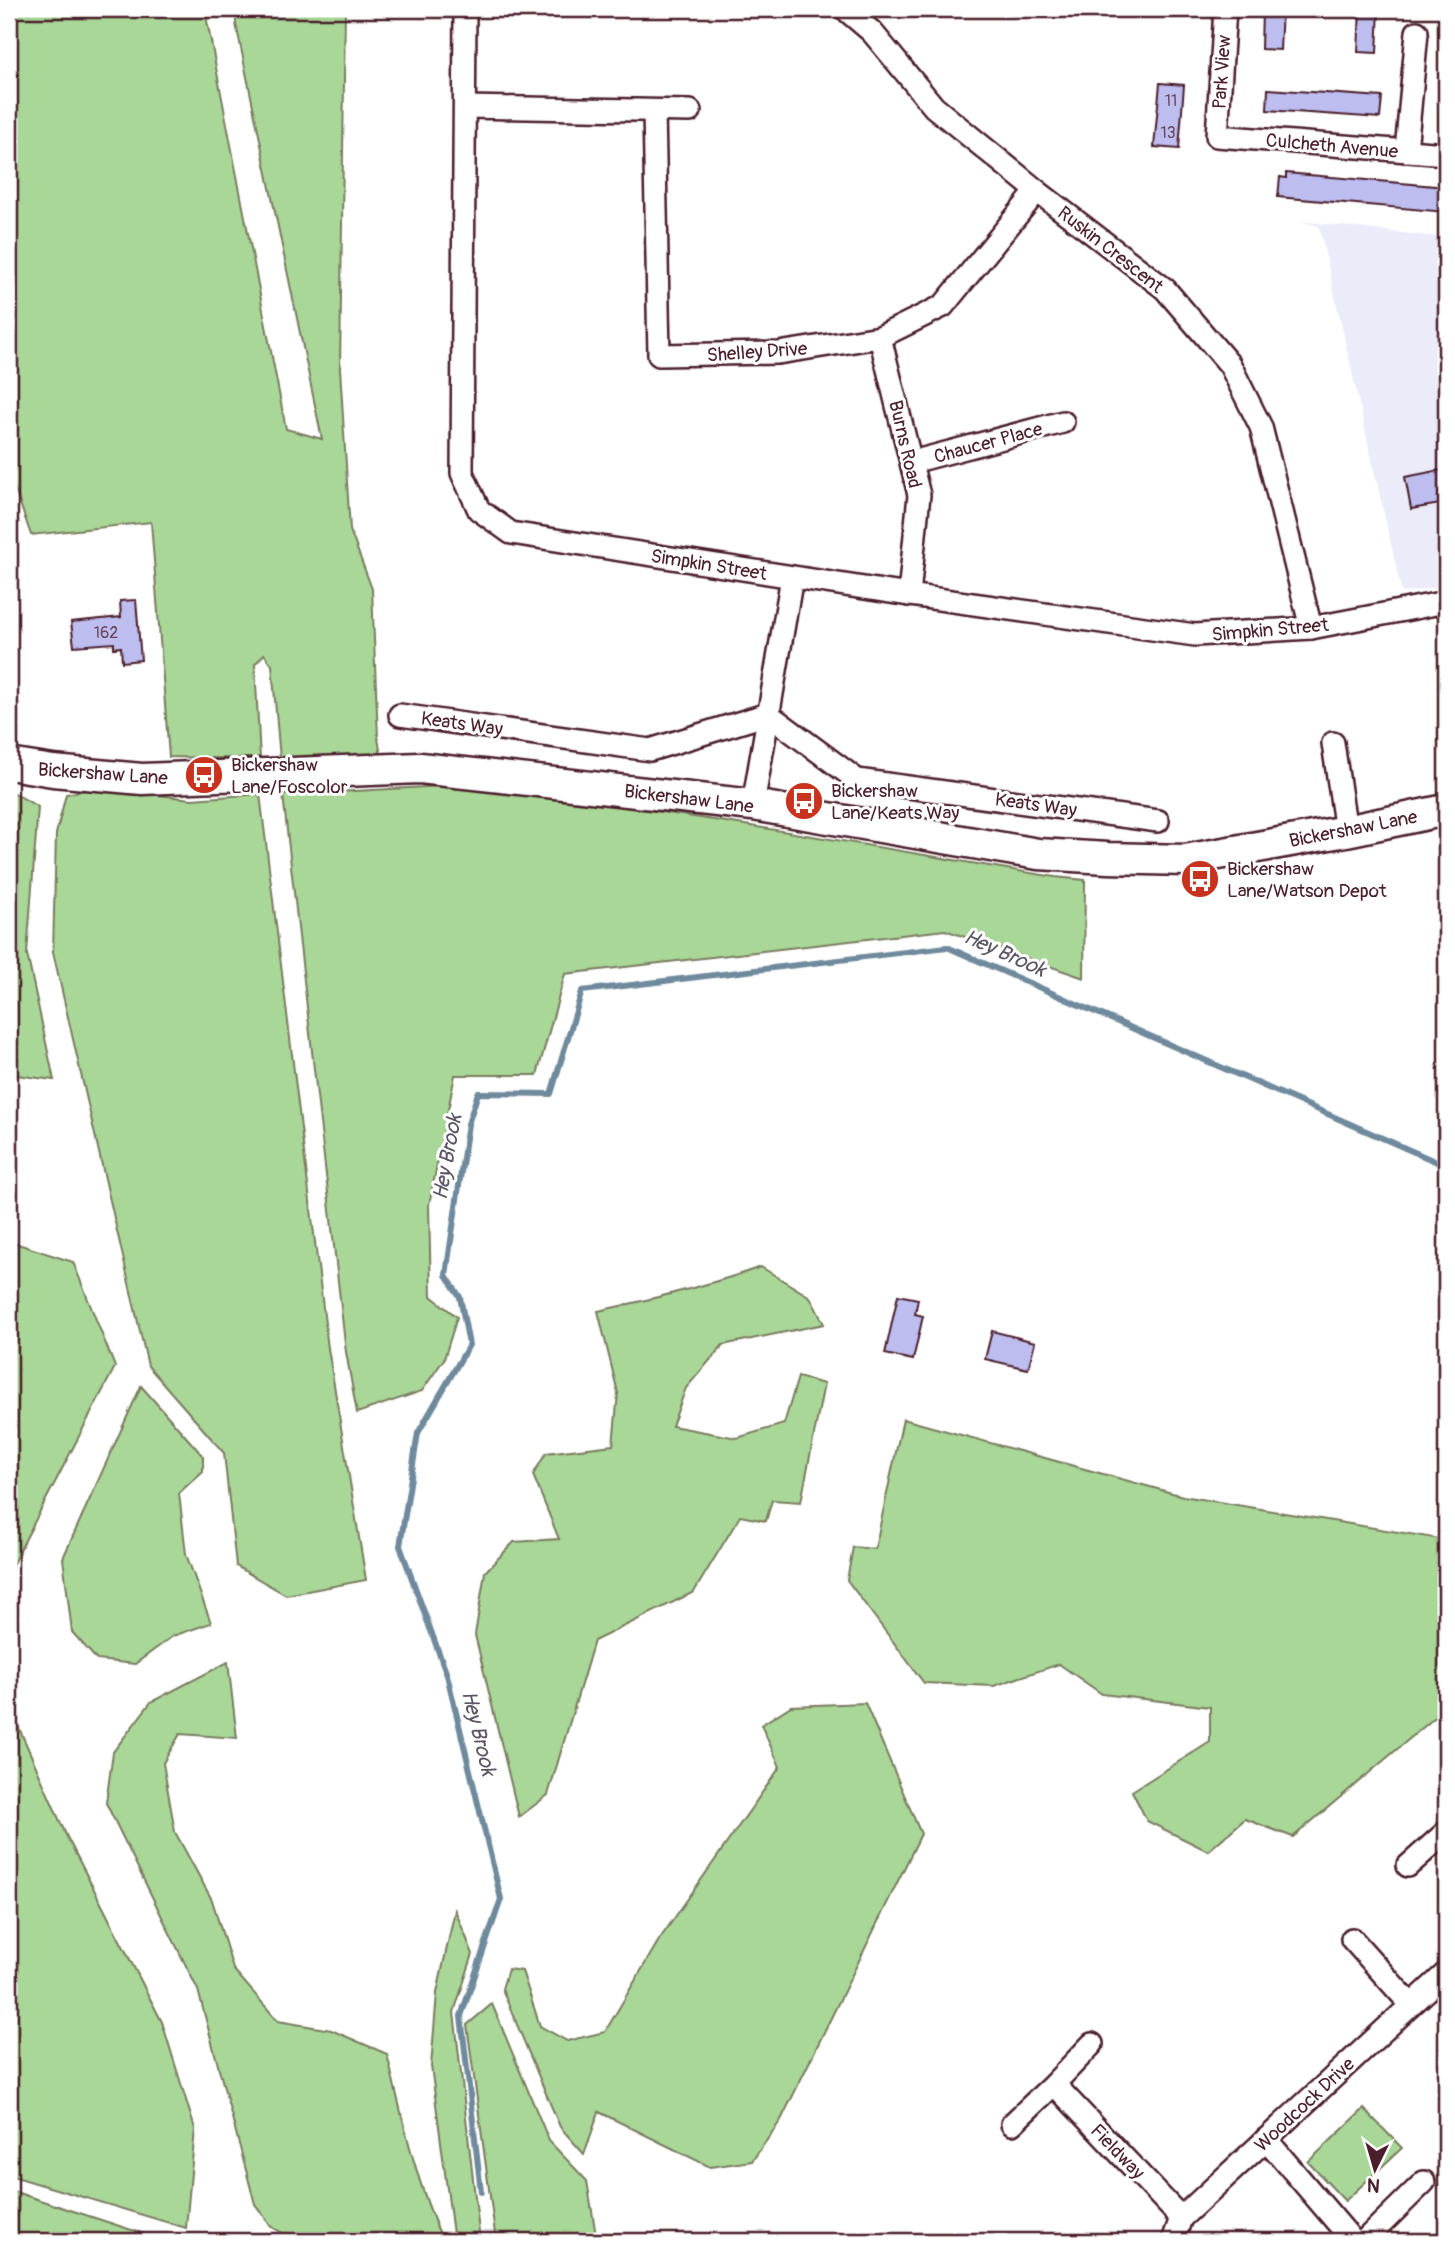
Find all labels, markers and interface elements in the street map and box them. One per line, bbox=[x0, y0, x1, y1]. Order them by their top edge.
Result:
street label: Park View bbox=[1207, 34, 1237, 110]
house number: 11 bbox=[1165, 91, 1177, 111]
house number: 13 bbox=[1160, 123, 1176, 143]
street label: Culcheth Avenue bbox=[1265, 128, 1400, 164]
street label: Ruskin Crescent bbox=[1053, 201, 1168, 299]
street label: Shelley Drive bbox=[706, 336, 809, 367]
street label: Burns Road bbox=[883, 398, 927, 490]
street label: Chaucer Place bbox=[931, 417, 1046, 469]
street label: Simpkin Street bbox=[649, 544, 769, 586]
street label: Simpkin Street bbox=[1211, 613, 1330, 647]
house number: 162 bbox=[94, 623, 118, 643]
street label: Keats Way bbox=[419, 706, 504, 742]
place label: Bickershaw Lane/Foscolor bbox=[231, 753, 348, 799]
bus stop icon: Bickershaw Lane/Foscolor bbox=[183, 754, 225, 796]
street label: Bickershaw Lane bbox=[37, 757, 169, 791]
street label: Bickershaw Lane bbox=[623, 779, 756, 819]
place label: Bickershaw Lane/Keats Way bbox=[831, 779, 959, 825]
bus stop icon: Bickershaw Lane/Keats Way bbox=[783, 780, 825, 822]
street label: Keats Way bbox=[993, 787, 1078, 823]
street label: Bickershaw Lane bbox=[1287, 805, 1420, 853]
place label: Bickershaw Lane/Watson Depot bbox=[1227, 857, 1387, 903]
bus stop icon: Bickershaw Lane/Watson Depot bbox=[1179, 858, 1221, 900]
water label: Hey Brook bbox=[960, 924, 1052, 984]
water label: Hey Brook bbox=[427, 1110, 469, 1202]
water label: Hey Brook bbox=[455, 1688, 503, 1781]
street label: Woodcock Drive bbox=[1250, 2052, 1360, 2157]
street label: Fieldway bbox=[1085, 2119, 1149, 2184]
north arrow bbox=[1340, 2134, 1410, 2204]
text: N bbox=[1366, 2172, 1381, 2197]

